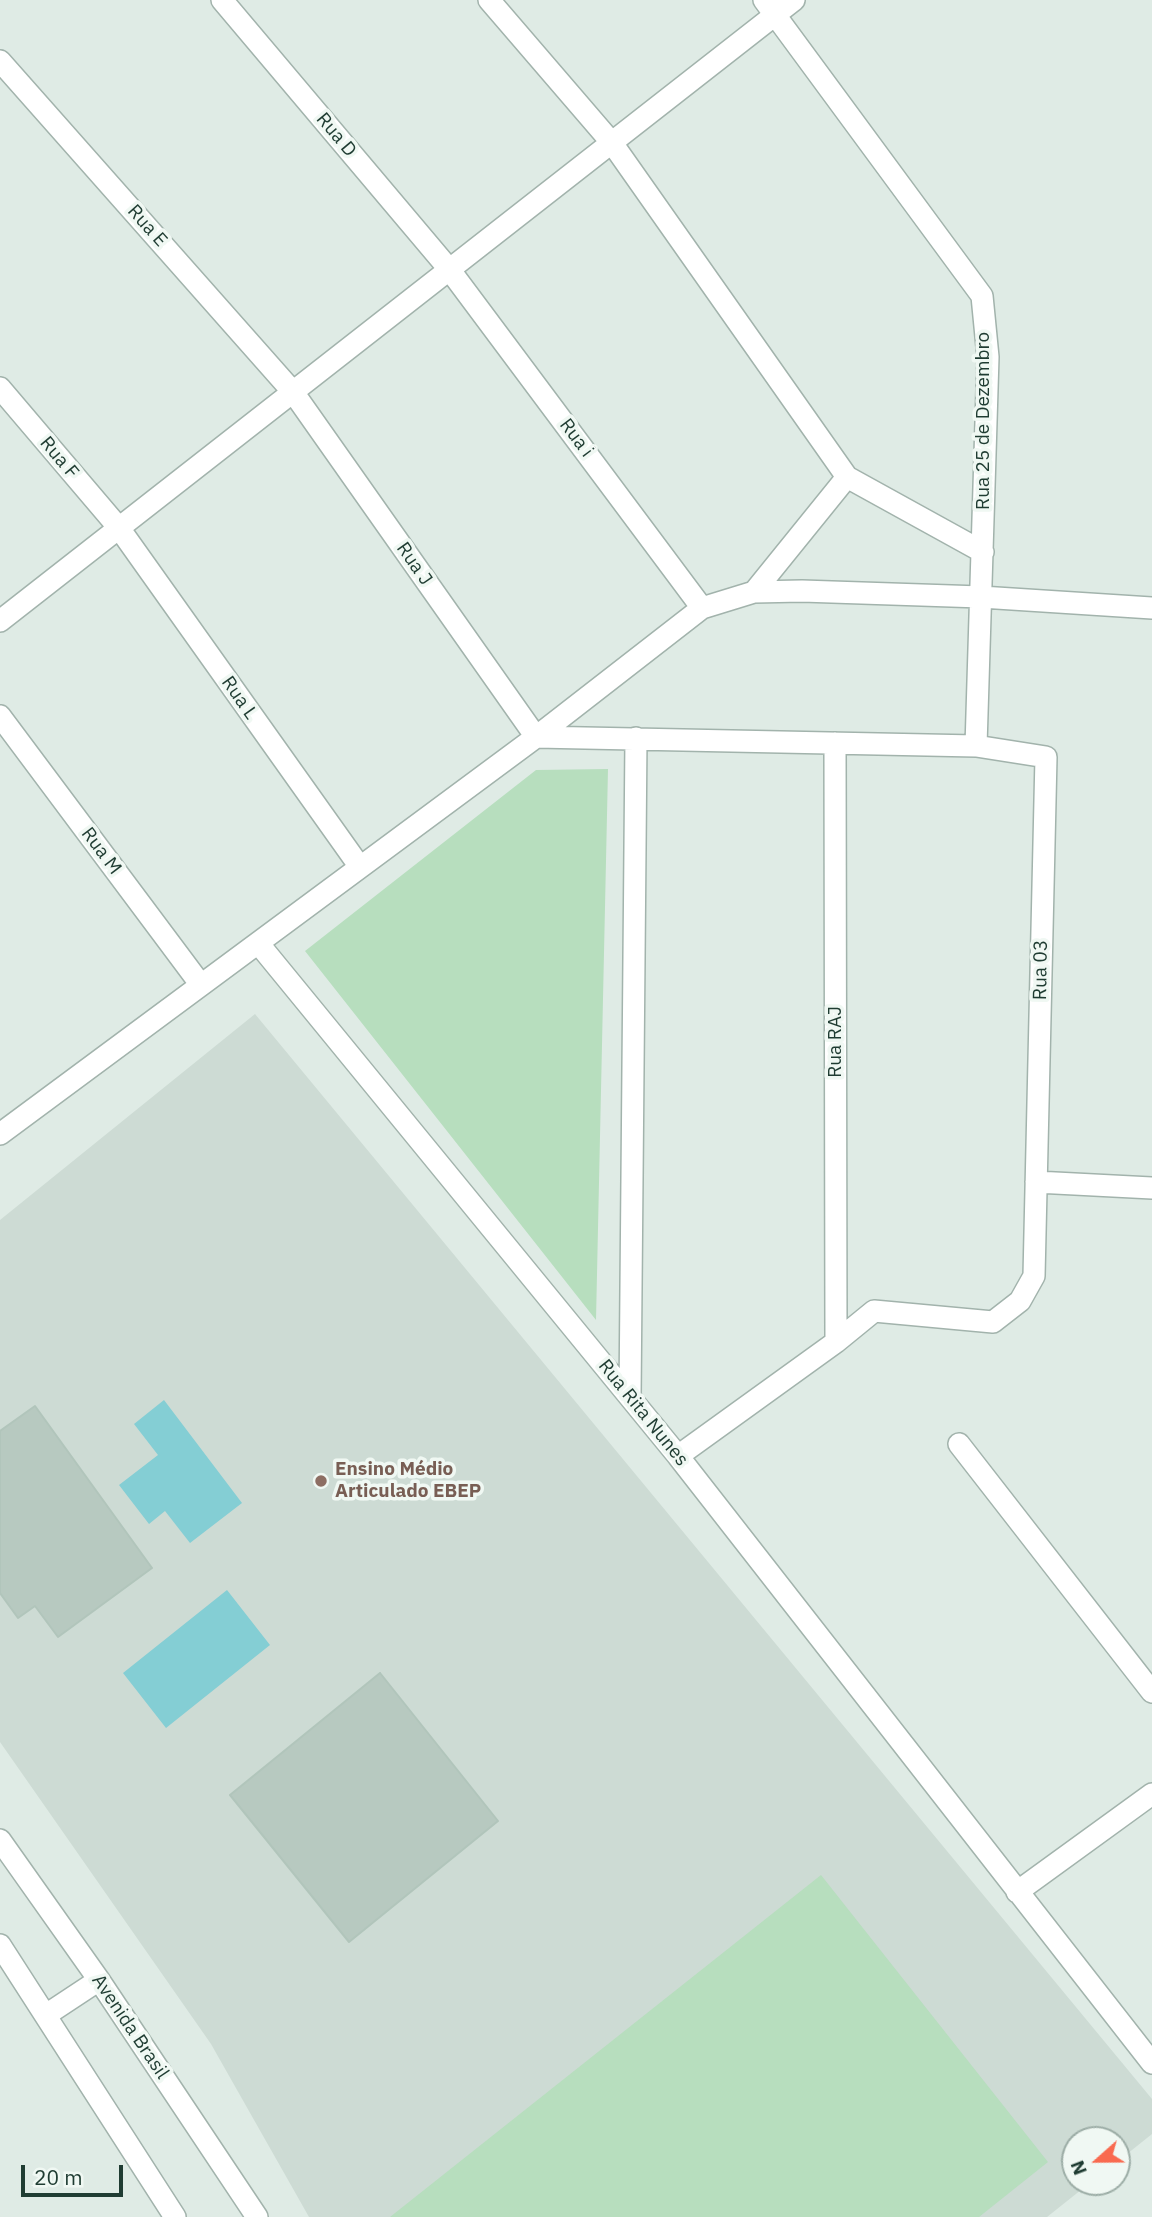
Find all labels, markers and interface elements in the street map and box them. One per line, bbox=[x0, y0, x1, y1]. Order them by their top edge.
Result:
street label: Rua D bbox=[311, 108, 361, 162]
street label: Rua E bbox=[122, 200, 172, 252]
street label: Rua 25 de Dezembro bbox=[973, 332, 995, 510]
street label: Rua i bbox=[554, 414, 598, 462]
street label: Rua F bbox=[35, 432, 83, 484]
street label: Rua J bbox=[391, 538, 437, 590]
street label: Rua L bbox=[216, 672, 262, 724]
street label: Rua M bbox=[76, 823, 126, 879]
street label: Rua 03 bbox=[1029, 940, 1053, 1000]
street label: Rua RAJ bbox=[825, 1006, 847, 1078]
street label: Rua Rita Nunes bbox=[593, 1355, 693, 1471]
place label: Ensino Médio Articulado EBEP bbox=[335, 1459, 481, 1503]
marker: Ensino Médio Articulado EBEP bbox=[313, 1473, 329, 1489]
street label: Avenida Brasil bbox=[87, 1970, 173, 2084]
north arrow bbox=[1061, 2126, 1131, 2196]
scale bar bbox=[24, 2150, 126, 2194]
text: N bbox=[1065, 2157, 1092, 2179]
text: 20 m bbox=[34, 2163, 83, 2191]

